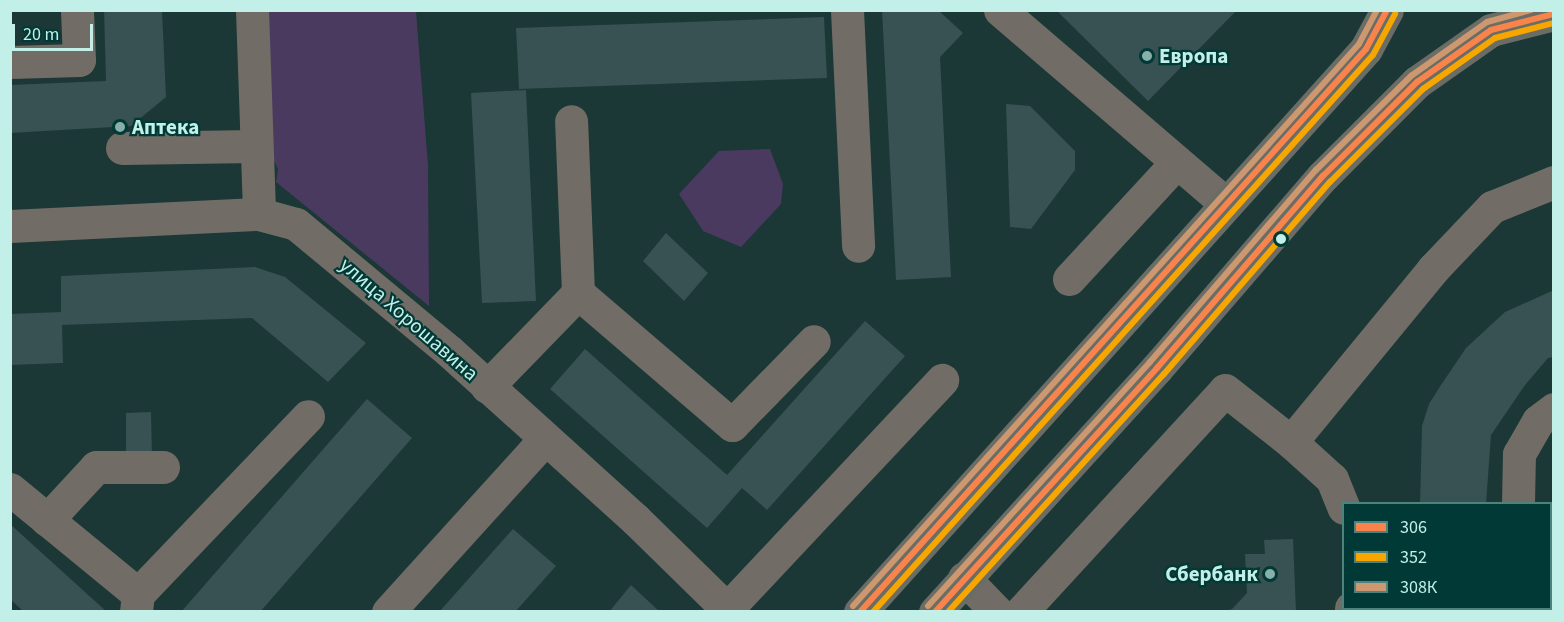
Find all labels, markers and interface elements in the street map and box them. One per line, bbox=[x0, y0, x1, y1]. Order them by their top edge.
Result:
scale bar bbox=[15, 12, 96, 50]
text: 20 m bbox=[23, 22, 59, 47]
place label: Европа bbox=[1159, 43, 1228, 69]
marker: Европа bbox=[1140, 49, 1154, 63]
place label: Аптека bbox=[132, 114, 199, 140]
marker: Аптека bbox=[113, 120, 127, 134]
unlabelled marker bbox=[1275, 233, 1287, 245]
street label: улица Хорошавина bbox=[335, 252, 483, 386]
legend bbox=[1342, 502, 1552, 610]
text: 306 bbox=[1400, 515, 1427, 540]
text: 352 bbox=[1400, 545, 1427, 570]
place label: Сбербанк bbox=[1165, 561, 1258, 587]
marker: Сбербанк bbox=[1263, 567, 1277, 581]
text: 308К bbox=[1400, 575, 1437, 600]

